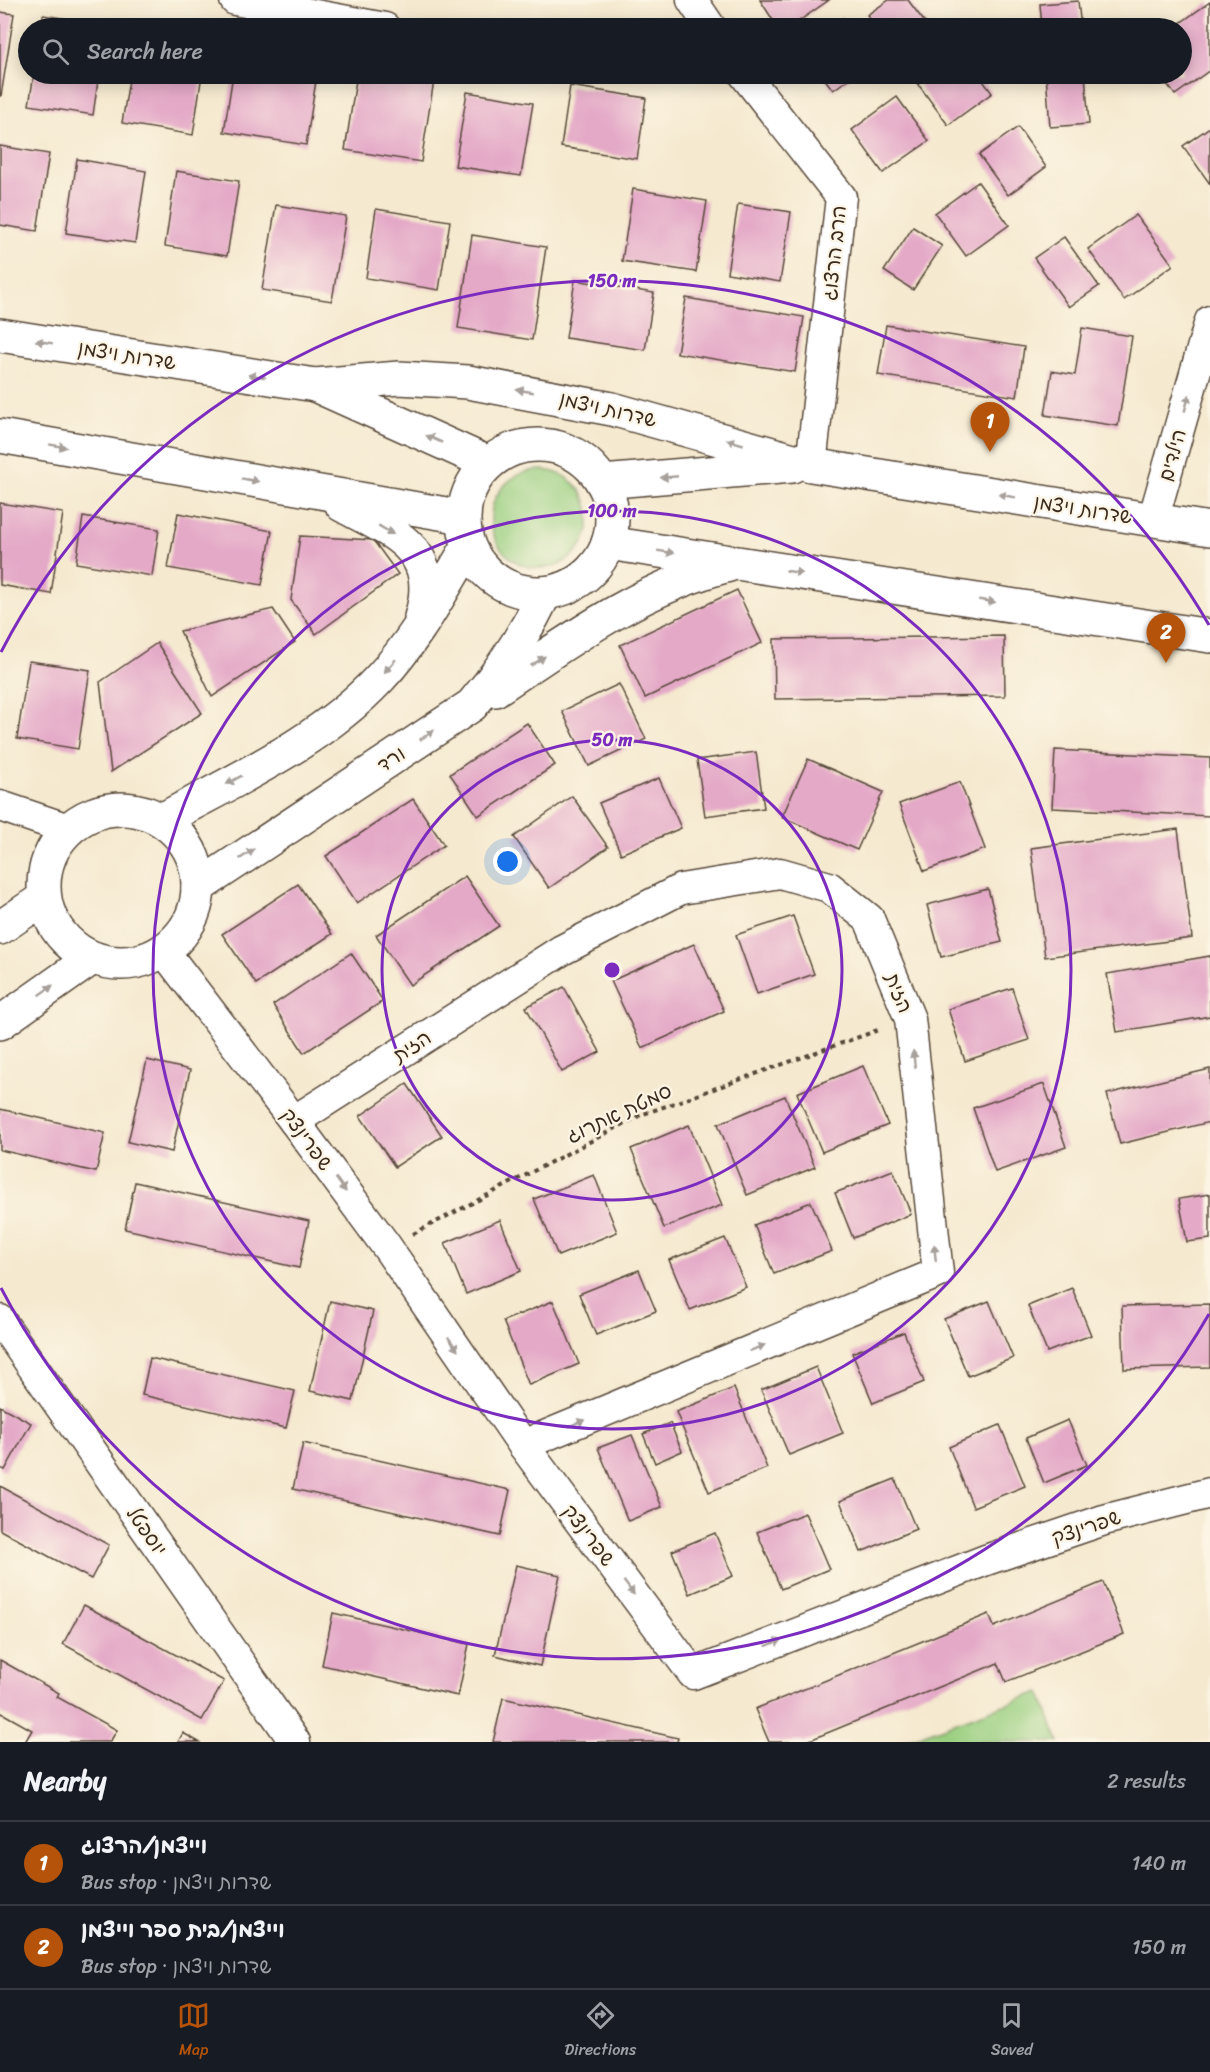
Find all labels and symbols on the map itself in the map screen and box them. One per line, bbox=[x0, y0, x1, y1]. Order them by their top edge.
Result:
street label: הרב הרצוג bbox=[812, 204, 857, 302]
text: 150 m bbox=[588, 265, 636, 297]
street label: שדרות ויצמן bbox=[75, 330, 179, 381]
one-way arrow bbox=[34, 337, 53, 346]
one-way arrow bbox=[247, 371, 266, 380]
street label: שדרות ויצמן bbox=[556, 381, 660, 438]
one-way arrow bbox=[516, 387, 535, 396]
one-way arrow bbox=[1182, 394, 1192, 412]
pin: 1 bbox=[970, 402, 1010, 452]
street label: הילדים bbox=[1148, 425, 1197, 486]
one-way arrow bbox=[426, 435, 443, 444]
one-way arrow bbox=[726, 437, 744, 447]
one-way arrow bbox=[48, 442, 67, 451]
one-way arrow bbox=[660, 472, 679, 482]
one-way arrow bbox=[240, 476, 259, 485]
street label: שדרות ויצמן bbox=[1031, 484, 1135, 535]
one-way arrow bbox=[997, 492, 1016, 501]
text: 100 m bbox=[588, 495, 637, 527]
one-way arrow bbox=[378, 524, 394, 535]
one-way arrow bbox=[657, 548, 676, 557]
one-way arrow bbox=[785, 567, 804, 576]
one-way arrow bbox=[977, 597, 996, 606]
pin: 2 bbox=[1146, 614, 1186, 663]
one-way arrow bbox=[530, 656, 546, 667]
one-way arrow bbox=[384, 658, 397, 674]
text: 50 m bbox=[592, 724, 633, 756]
one-way arrow bbox=[419, 730, 435, 741]
street label: ורד bbox=[370, 737, 413, 782]
one-way arrow bbox=[225, 775, 242, 785]
your location bbox=[493, 847, 522, 876]
one-way arrow bbox=[239, 849, 255, 860]
centre of rings bbox=[602, 960, 622, 980]
street label: הזית bbox=[874, 967, 922, 1019]
one-way arrow bbox=[38, 984, 54, 996]
street label: הזית bbox=[385, 1021, 439, 1073]
one-way arrow bbox=[909, 1049, 919, 1068]
street label: סמטת אתרוג bbox=[560, 1074, 678, 1153]
street label: שפרינצק bbox=[272, 1100, 342, 1179]
one-way arrow bbox=[335, 1176, 347, 1192]
one-way arrow bbox=[930, 1243, 940, 1262]
one-way arrow bbox=[447, 1336, 459, 1352]
one-way arrow bbox=[749, 1343, 767, 1353]
one-way arrow bbox=[568, 1418, 586, 1427]
street label: שפרינצק bbox=[553, 1496, 624, 1574]
street label: יוספטל bbox=[117, 1499, 176, 1564]
street label: שפרינצק bbox=[1047, 1500, 1126, 1555]
one-way arrow bbox=[622, 1580, 634, 1595]
one-way arrow bbox=[765, 1638, 783, 1647]

